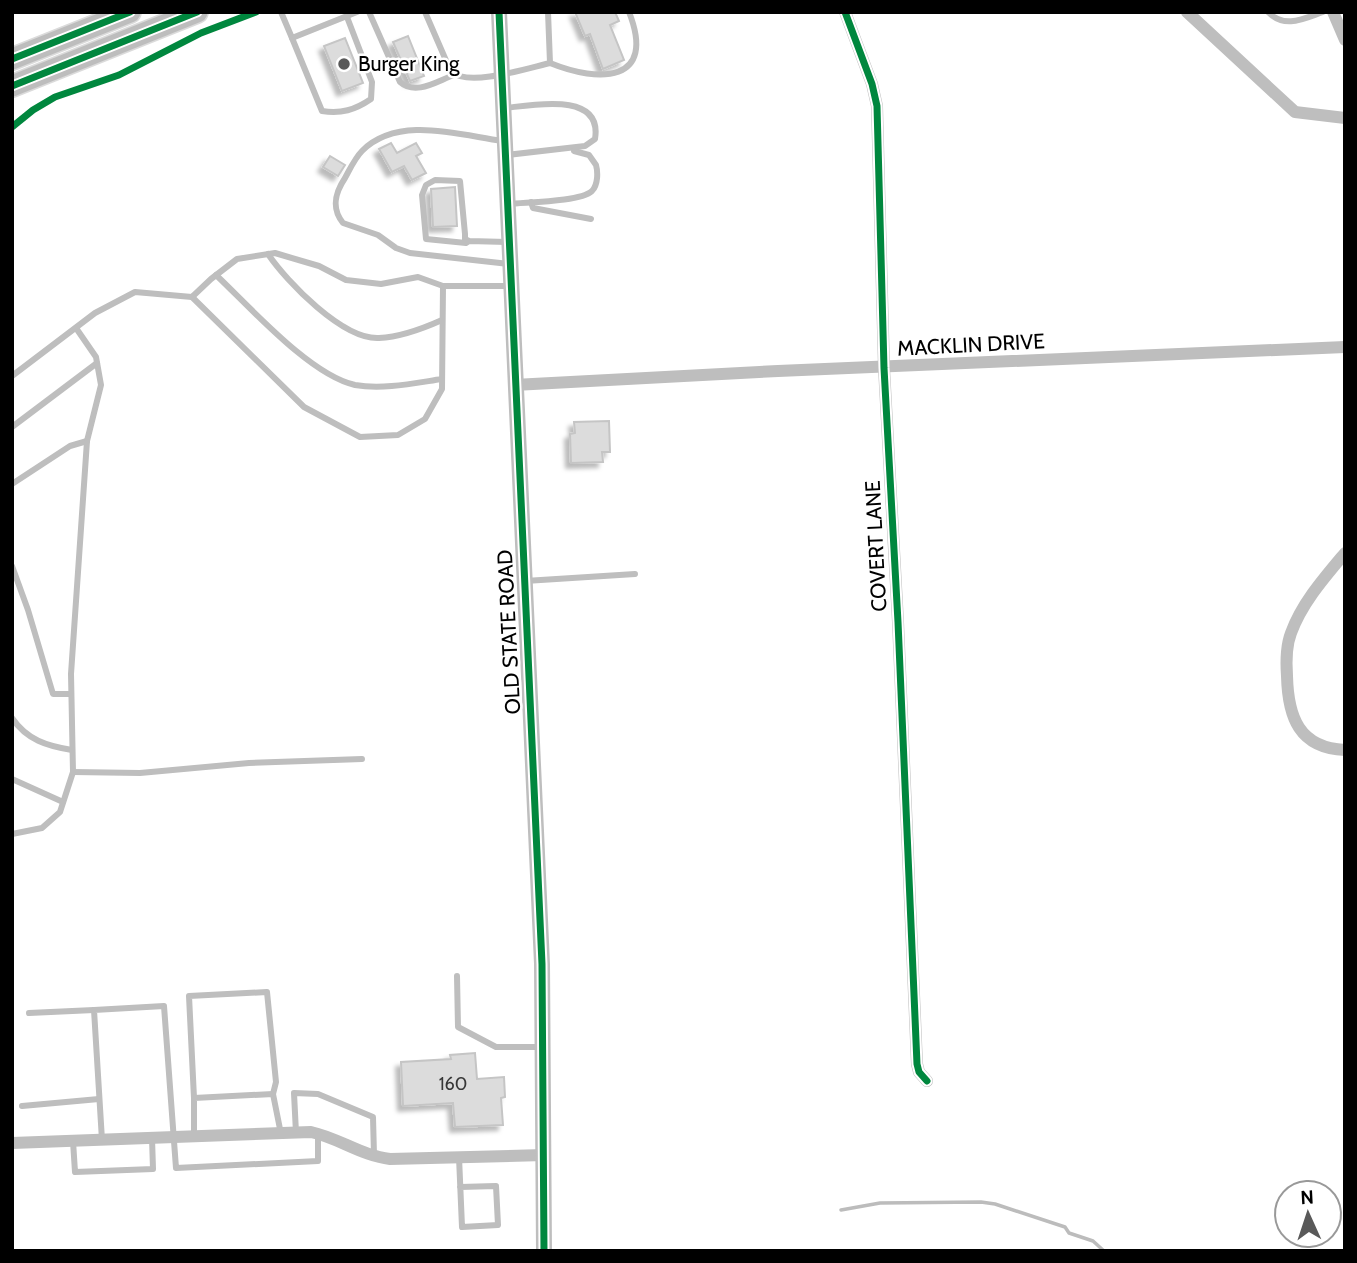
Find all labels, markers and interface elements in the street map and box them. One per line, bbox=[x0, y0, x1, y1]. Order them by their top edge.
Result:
place label: Burger King bbox=[358, 51, 460, 76]
marker: Burger King bbox=[336, 56, 352, 72]
street label: MACKLIN DRIVE bbox=[897, 328, 1045, 361]
street label: COVERT LANE bbox=[860, 480, 891, 612]
street label: OLD STATE ROAD bbox=[492, 549, 525, 715]
house number: 160 bbox=[439, 1073, 467, 1095]
north arrow bbox=[1273, 1179, 1343, 1249]
text: N bbox=[1300, 1186, 1314, 1209]

